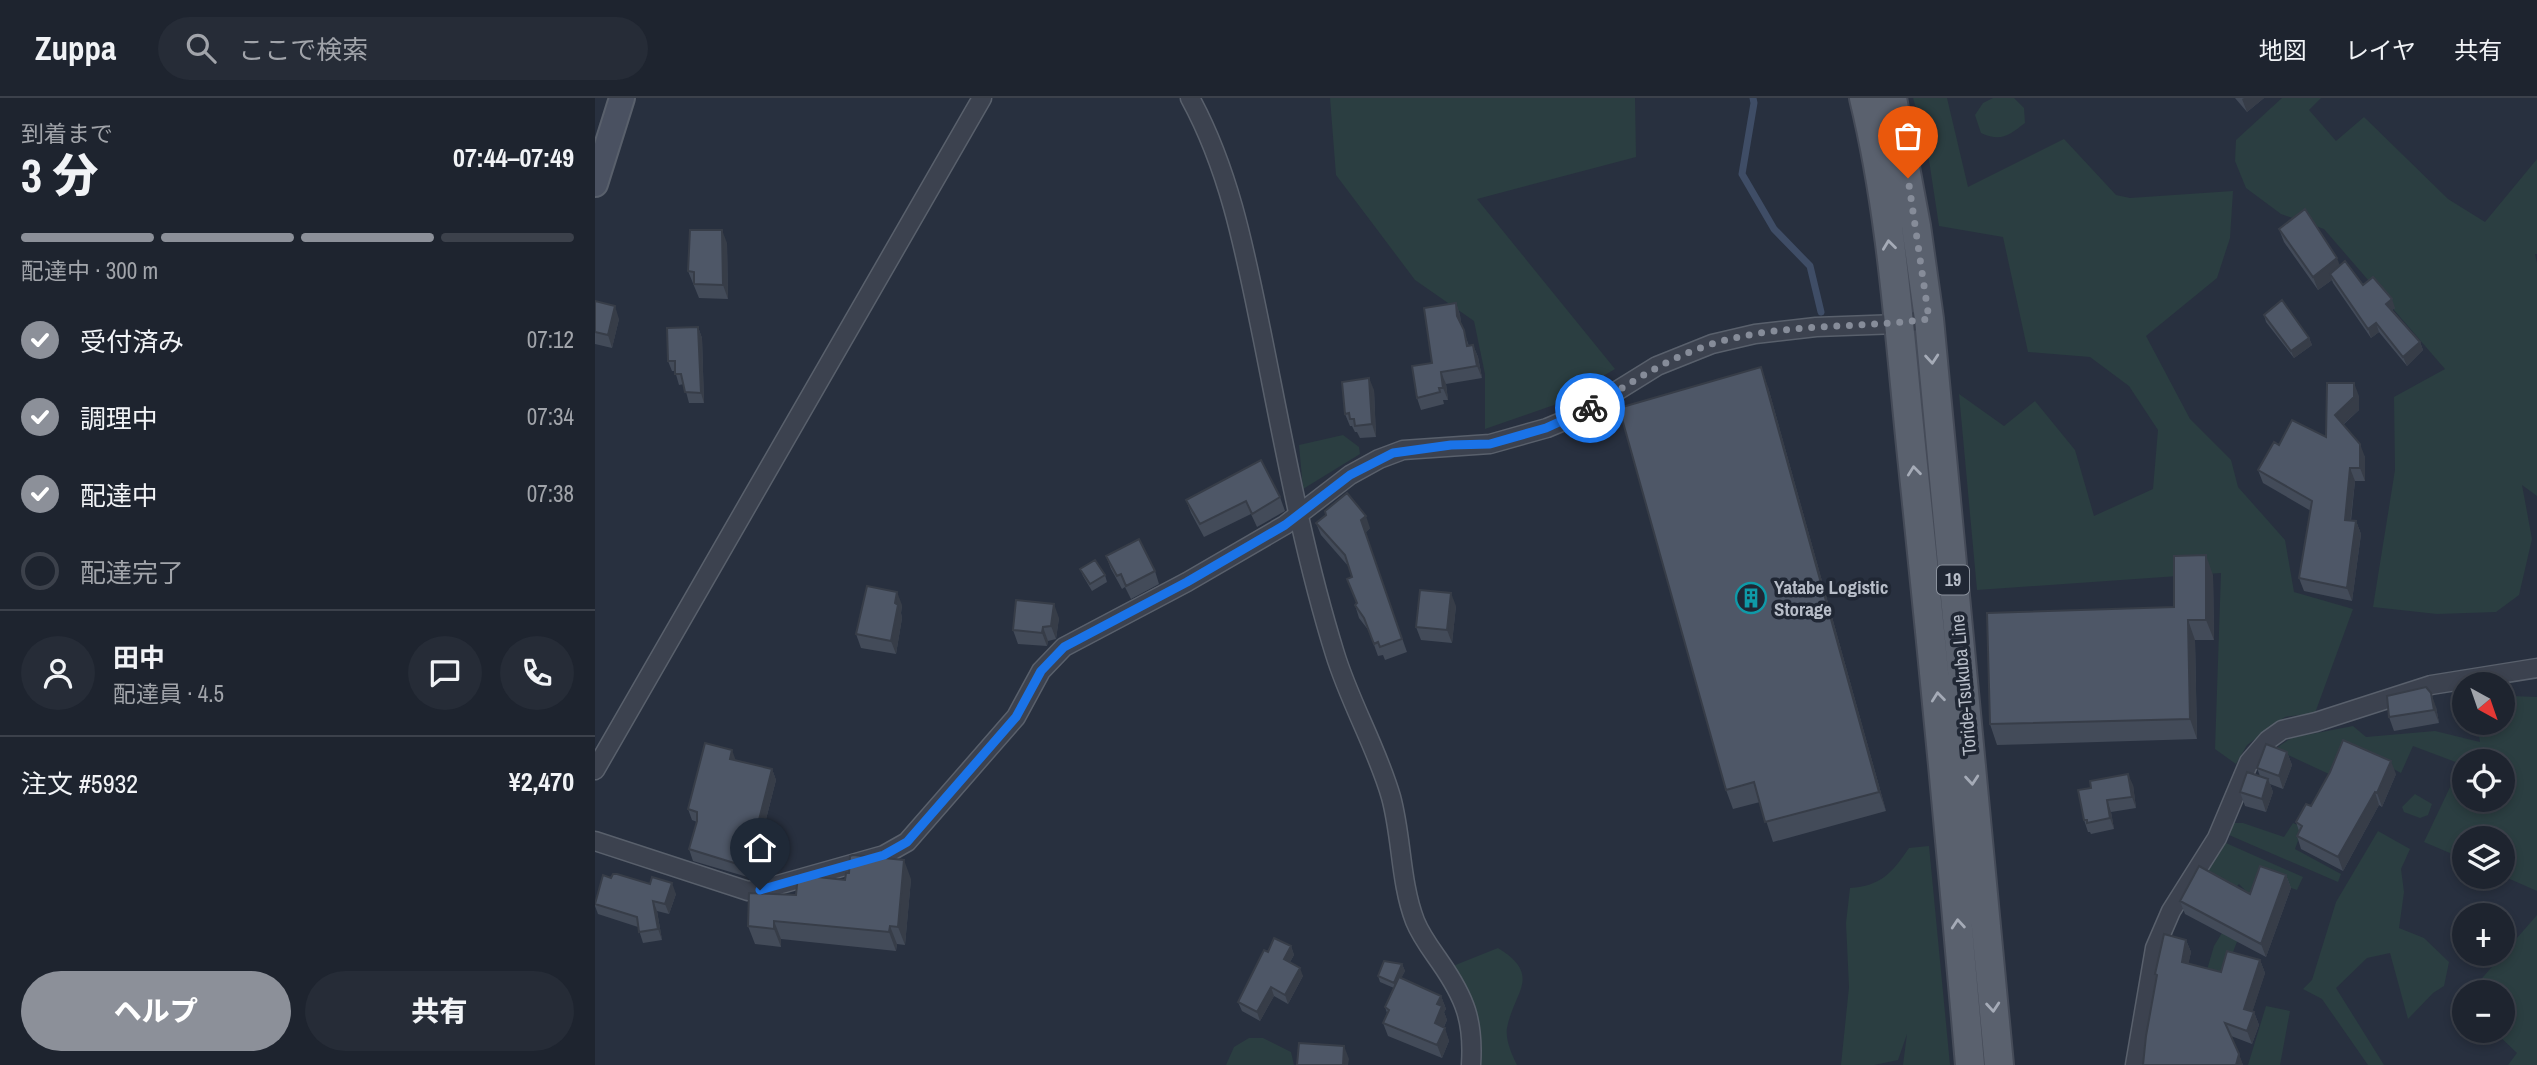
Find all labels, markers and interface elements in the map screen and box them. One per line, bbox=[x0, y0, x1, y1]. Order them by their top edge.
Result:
search box bbox=[158, 17, 648, 80]
text: Zuppa bbox=[35, 26, 116, 70]
icon: search bbox=[182, 29, 220, 67]
text: ここで検索 bbox=[238, 32, 368, 67]
text: 地図 bbox=[2259, 34, 2307, 66]
text: レイヤ bbox=[2345, 34, 2416, 66]
text: 共有 bbox=[2454, 34, 2502, 66]
pin bbox=[1878, 106, 1938, 178]
icon: bag bbox=[1889, 117, 1927, 155]
text: 到着まで bbox=[21, 118, 113, 149]
text: 07:44–07:49 bbox=[453, 140, 574, 175]
text: 3 分 bbox=[21, 144, 98, 206]
one-way arrow bbox=[1881, 239, 1896, 251]
text: 配達中 · 300 m bbox=[21, 255, 158, 286]
icon: check bbox=[21, 321, 59, 359]
text: 受付済み bbox=[80, 324, 184, 359]
text: 07:12 bbox=[527, 324, 574, 355]
one-way arrow bbox=[1925, 353, 1940, 365]
courier bbox=[1555, 373, 1625, 443]
icon: bike bbox=[1571, 389, 1609, 427]
icon: check bbox=[21, 398, 59, 436]
text: 調理中 bbox=[80, 401, 158, 436]
text: 07:34 bbox=[527, 401, 574, 432]
one-way arrow bbox=[1906, 465, 1921, 477]
icon: check bbox=[21, 475, 59, 513]
text: 配達中 bbox=[80, 478, 158, 513]
text: 07:38 bbox=[527, 478, 574, 509]
text: 配達完了 bbox=[80, 555, 184, 590]
road number: 19 bbox=[1937, 566, 1969, 594]
place label: Yatabe Logistic Storage bbox=[1774, 574, 1888, 622]
building icon: Yatabe Logistic Storage bbox=[1734, 581, 1768, 615]
street label: Toride-Tsukuba Line bbox=[1944, 613, 1982, 757]
button: person bbox=[21, 636, 95, 710]
button: chat bbox=[408, 636, 482, 710]
button: phone bbox=[500, 636, 574, 710]
text: 田中 bbox=[113, 640, 165, 675]
north arrow bbox=[2452, 672, 2515, 735]
map controls bbox=[2452, 672, 2515, 1043]
text: 配達員 · 4.5 bbox=[113, 678, 224, 709]
one-way arrow bbox=[1930, 691, 1945, 703]
button: locate bbox=[2452, 749, 2515, 812]
text: ¥2,470 bbox=[509, 764, 574, 799]
text: 注文 #5932 bbox=[21, 766, 138, 801]
one-way arrow bbox=[1964, 775, 1979, 786]
pin bbox=[730, 818, 790, 890]
button: layers bbox=[2452, 826, 2515, 889]
icon: home bbox=[741, 829, 779, 867]
button: + bbox=[2452, 903, 2515, 966]
one-way arrow bbox=[1951, 918, 1966, 929]
button: ヘルプ bbox=[21, 971, 291, 1051]
button: 共有 bbox=[305, 971, 574, 1051]
button: − bbox=[2452, 980, 2515, 1043]
one-way arrow bbox=[1985, 1002, 2000, 1013]

